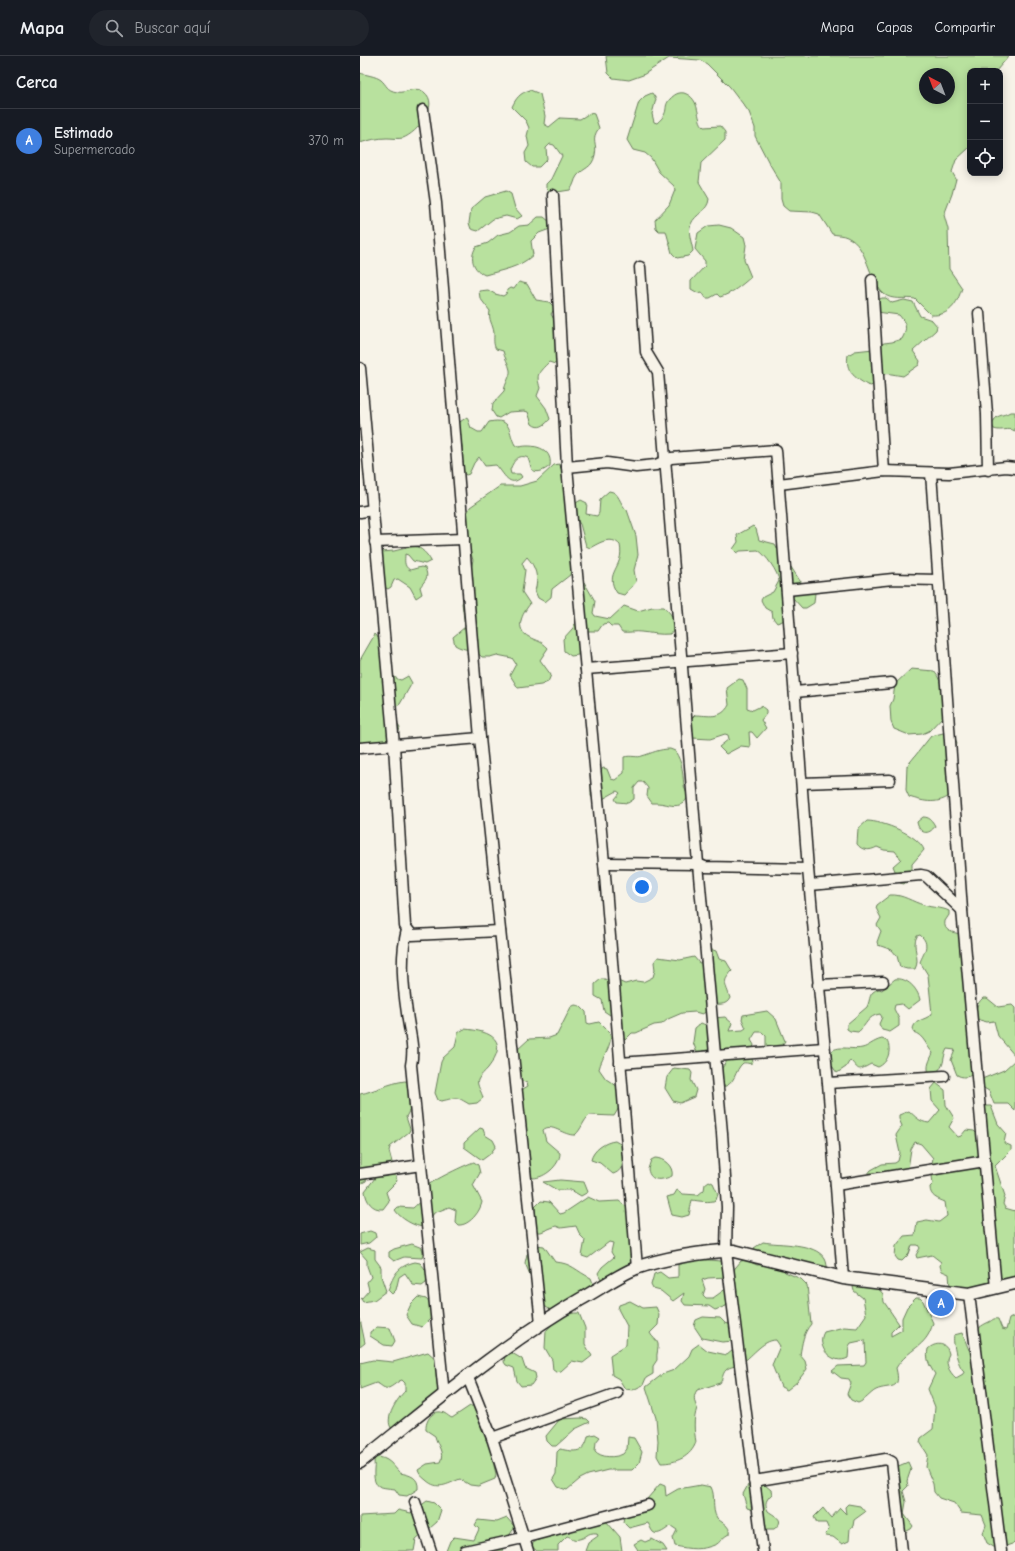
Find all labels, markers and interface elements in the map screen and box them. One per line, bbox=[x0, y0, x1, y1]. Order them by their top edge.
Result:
search box bbox=[89, 10, 369, 46]
text: Mapa bbox=[20, 17, 65, 39]
icon: search bbox=[103, 17, 125, 39]
text: Buscar aquí bbox=[135, 19, 210, 37]
text: Mapa bbox=[821, 19, 854, 36]
text: Capas bbox=[876, 19, 912, 36]
text: Compartir bbox=[934, 19, 995, 36]
north arrow bbox=[919, 68, 955, 104]
map controls bbox=[967, 68, 1003, 176]
button: + bbox=[967, 68, 1003, 104]
text: Cerca bbox=[16, 73, 58, 92]
button: − bbox=[967, 104, 1003, 140]
text: Estimado bbox=[54, 124, 113, 142]
text: A bbox=[25, 133, 33, 148]
text: 370 m bbox=[308, 133, 344, 148]
button: locate bbox=[967, 140, 1003, 176]
text: Supermercado bbox=[54, 142, 135, 157]
your location bbox=[632, 877, 652, 897]
pin: A bbox=[928, 1288, 954, 1318]

